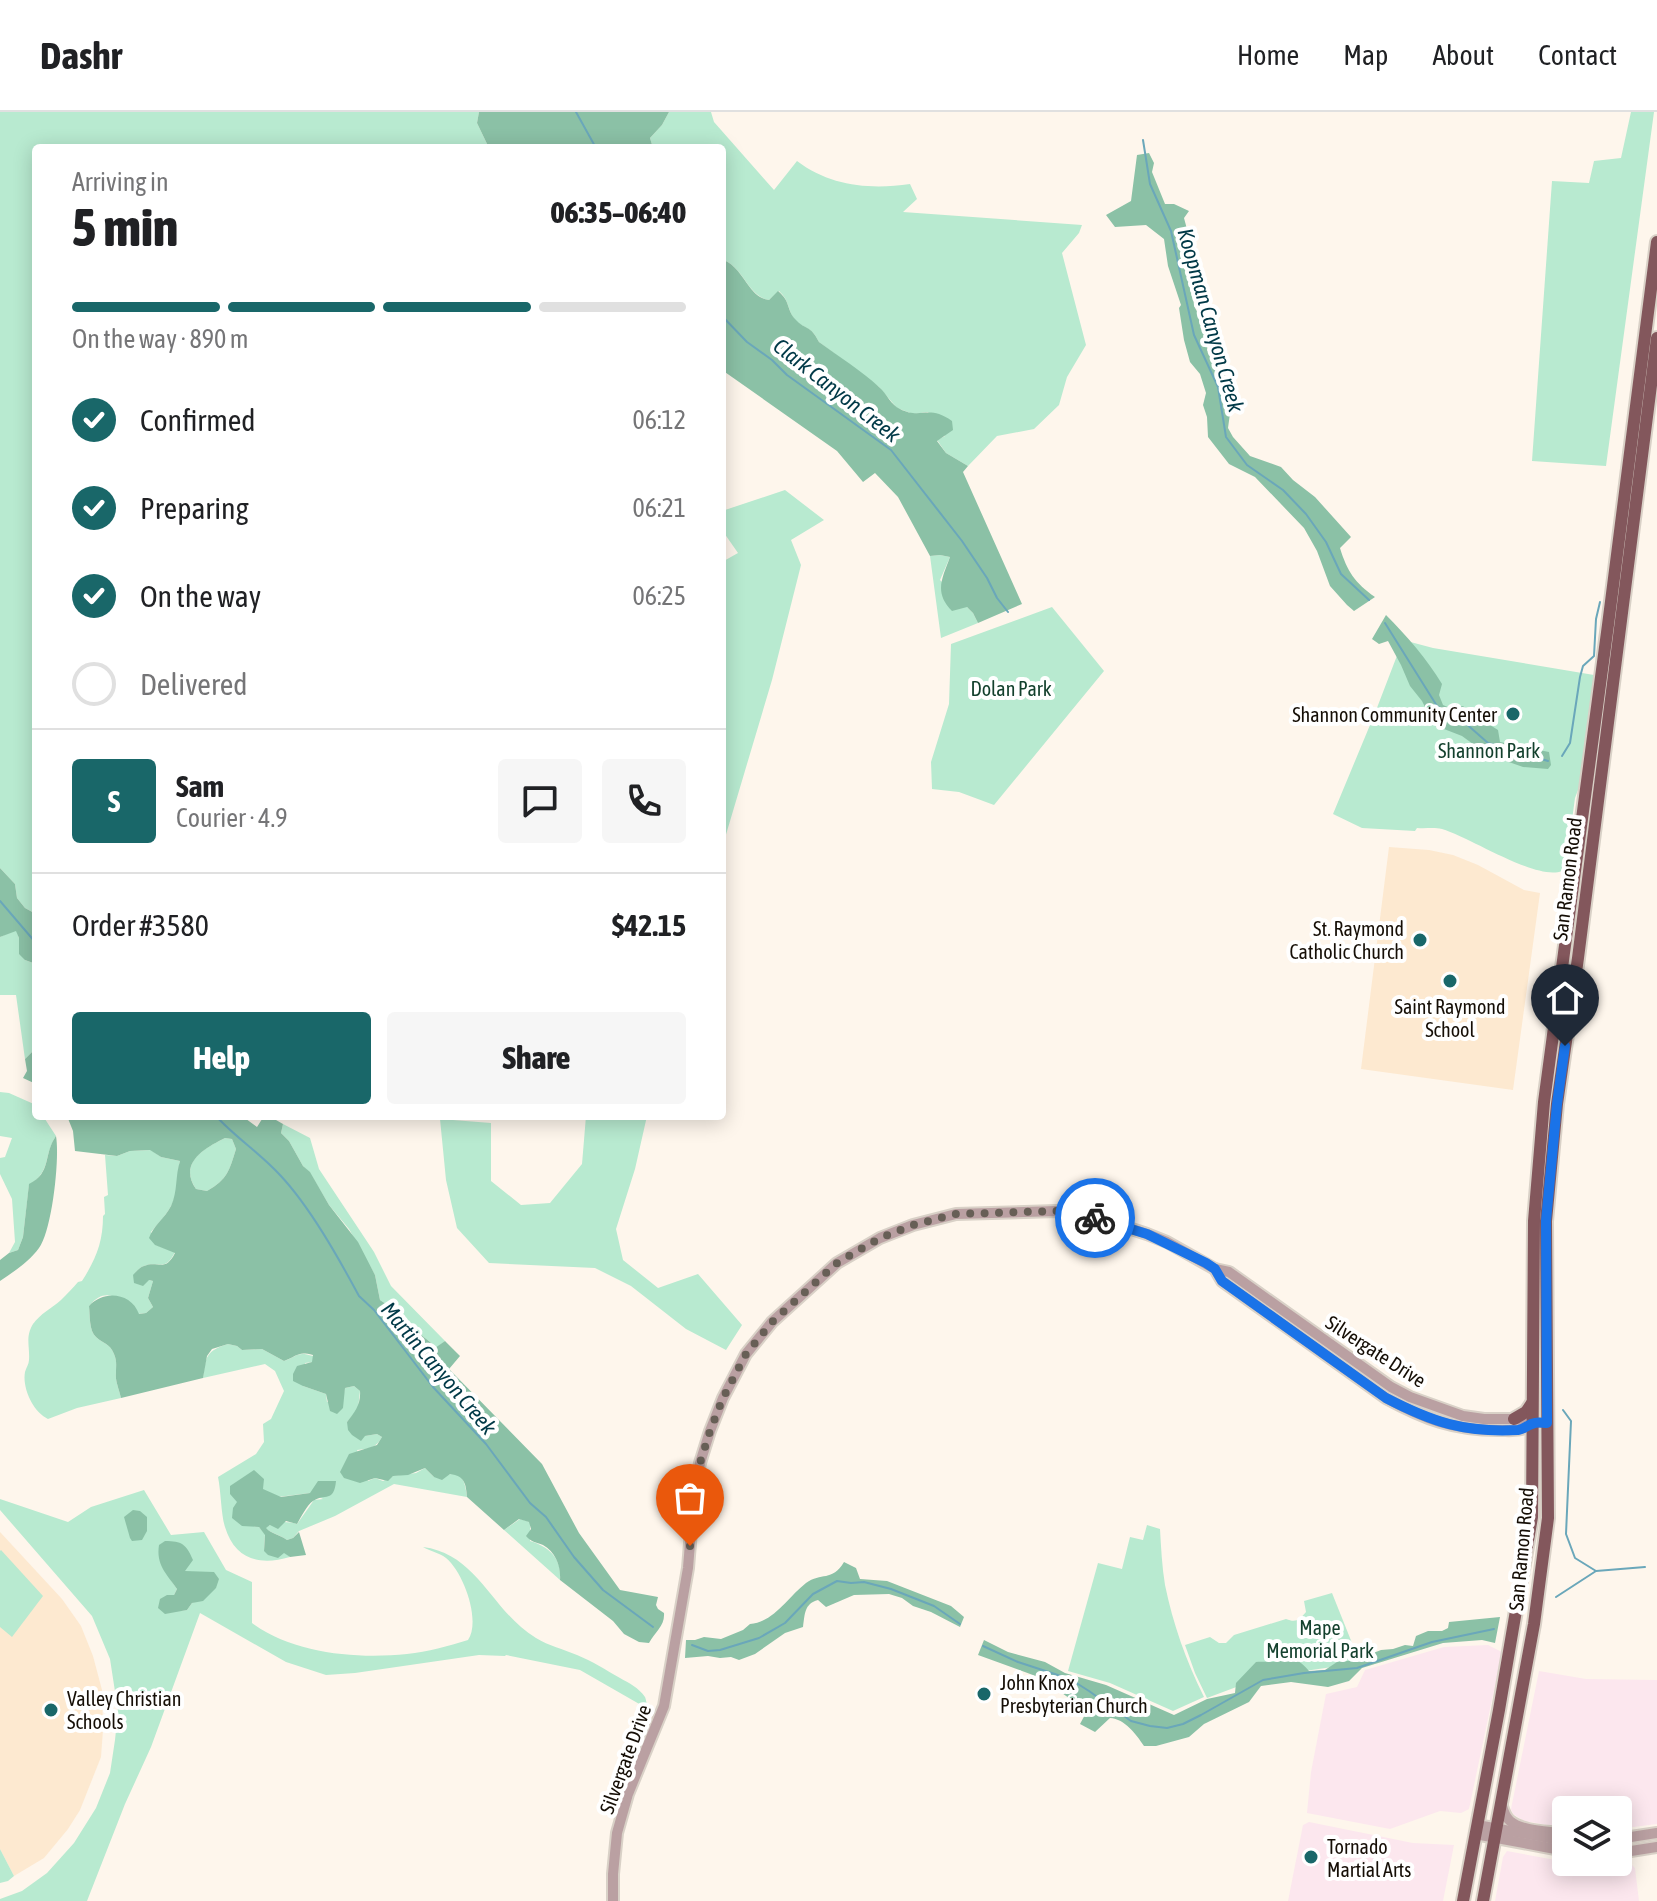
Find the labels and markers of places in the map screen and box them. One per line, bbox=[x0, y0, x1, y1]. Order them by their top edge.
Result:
place label: Shannon Community Center bbox=[1292, 703, 1498, 726]
marker: Shannon Community Center bbox=[1504, 705, 1522, 723]
place label: St. Raymond Catholic Church bbox=[1289, 917, 1404, 963]
marker: St. Raymond Catholic Church bbox=[1411, 931, 1429, 949]
pin bbox=[1531, 964, 1599, 1046]
marker: Saint Raymond School bbox=[1441, 972, 1459, 990]
place label: Saint Raymond School bbox=[1394, 995, 1506, 1041]
pin bbox=[656, 1464, 724, 1546]
place label: John Knox Presbyterian Church bbox=[1000, 1671, 1148, 1717]
marker: John Knox Presbyterian Church bbox=[975, 1685, 993, 1703]
place label: Valley Christian Schools bbox=[67, 1687, 181, 1733]
marker: Valley Christian Schools bbox=[42, 1701, 60, 1719]
place label: Tornado Martial Arts bbox=[1327, 1835, 1411, 1881]
marker: Tornado Martial Arts bbox=[1302, 1848, 1320, 1866]

